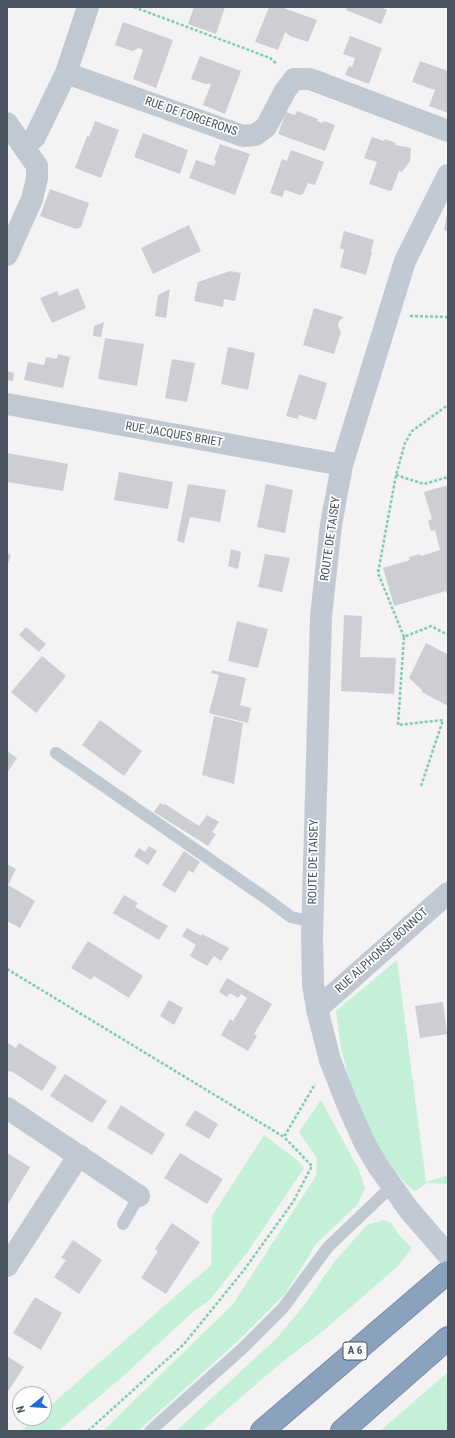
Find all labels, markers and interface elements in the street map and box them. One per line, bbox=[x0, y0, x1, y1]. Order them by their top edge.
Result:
street label: RUE DE FORGERONS bbox=[143, 94, 239, 140]
street label: RUE JACQUES BRIET bbox=[124, 419, 224, 451]
street label: ROUTE DE TAISEY bbox=[318, 496, 344, 582]
street label: ROUTE DE TAISEY bbox=[306, 819, 322, 905]
street label: RUE ALPHONSE BONNOT bbox=[333, 905, 431, 997]
road number: A 6 bbox=[343, 1342, 367, 1360]
north arrow bbox=[12, 1386, 52, 1426]
text: N bbox=[14, 1404, 28, 1414]

